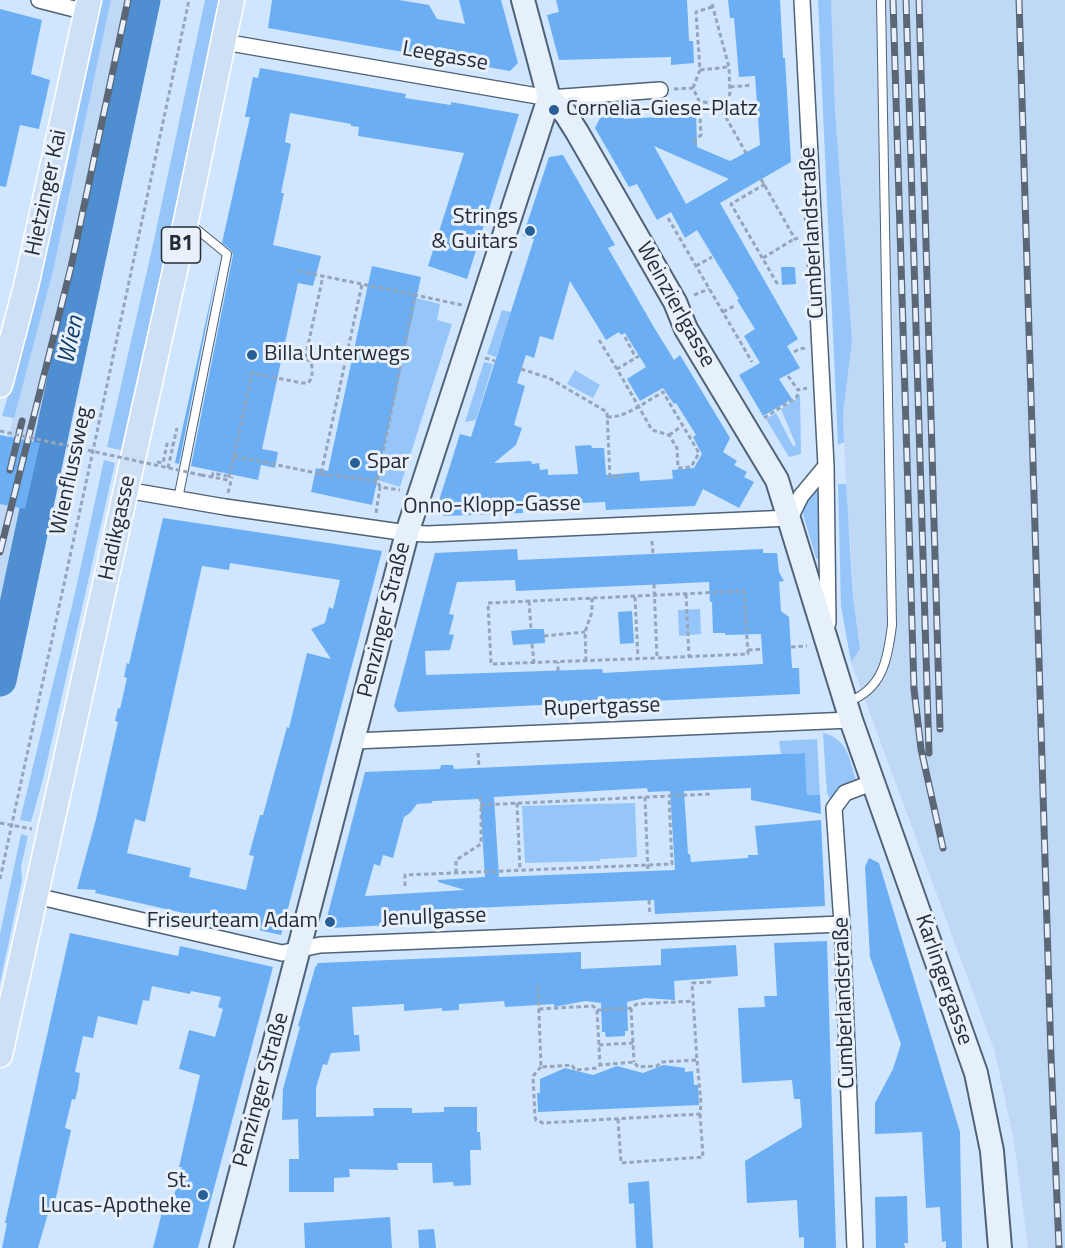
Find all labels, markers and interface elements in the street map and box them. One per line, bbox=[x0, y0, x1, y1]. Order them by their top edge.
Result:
street label: Leegasse bbox=[400, 36, 490, 78]
place label: Cornelia-Giese-Platz bbox=[566, 97, 758, 123]
marker: Cornelia-Giese-Platz bbox=[547, 103, 561, 117]
street label: Hietzinger Kai bbox=[21, 128, 73, 258]
street label: Cumberlandstraße bbox=[795, 146, 831, 320]
place label: Strings & Guitars bbox=[431, 205, 518, 256]
marker: Strings & Guitars bbox=[523, 224, 537, 238]
road number: B1 bbox=[162, 227, 201, 263]
street label: Weinzierlgasse bbox=[630, 238, 720, 372]
water label: Wien bbox=[53, 314, 91, 366]
place label: Billa Unterwegs bbox=[264, 342, 410, 368]
marker: Billa Unterwegs bbox=[245, 348, 259, 362]
street label: Wienflussweg bbox=[45, 404, 99, 538]
place label: Spar bbox=[367, 450, 409, 476]
marker: Spar bbox=[348, 456, 362, 470]
street label: Hadikgasse bbox=[94, 473, 142, 583]
street label: Onno-Klopp-Gasse bbox=[403, 491, 581, 521]
street label: Penzinger Straße bbox=[353, 540, 417, 700]
street label: Rupertgasse bbox=[543, 693, 661, 723]
street label: Jenullgasse bbox=[381, 903, 487, 933]
place label: Friseurteam Adam bbox=[147, 909, 318, 935]
street label: Karlingergasse bbox=[908, 911, 978, 1049]
marker: Friseurteam Adam bbox=[323, 915, 337, 929]
street label: Cumberlandstraße bbox=[829, 917, 861, 1089]
street label: Penzinger Straße bbox=[229, 1010, 295, 1170]
place label: St. Lucas-Apotheke bbox=[41, 1169, 191, 1220]
marker: St. Lucas-Apotheke bbox=[196, 1188, 210, 1202]

